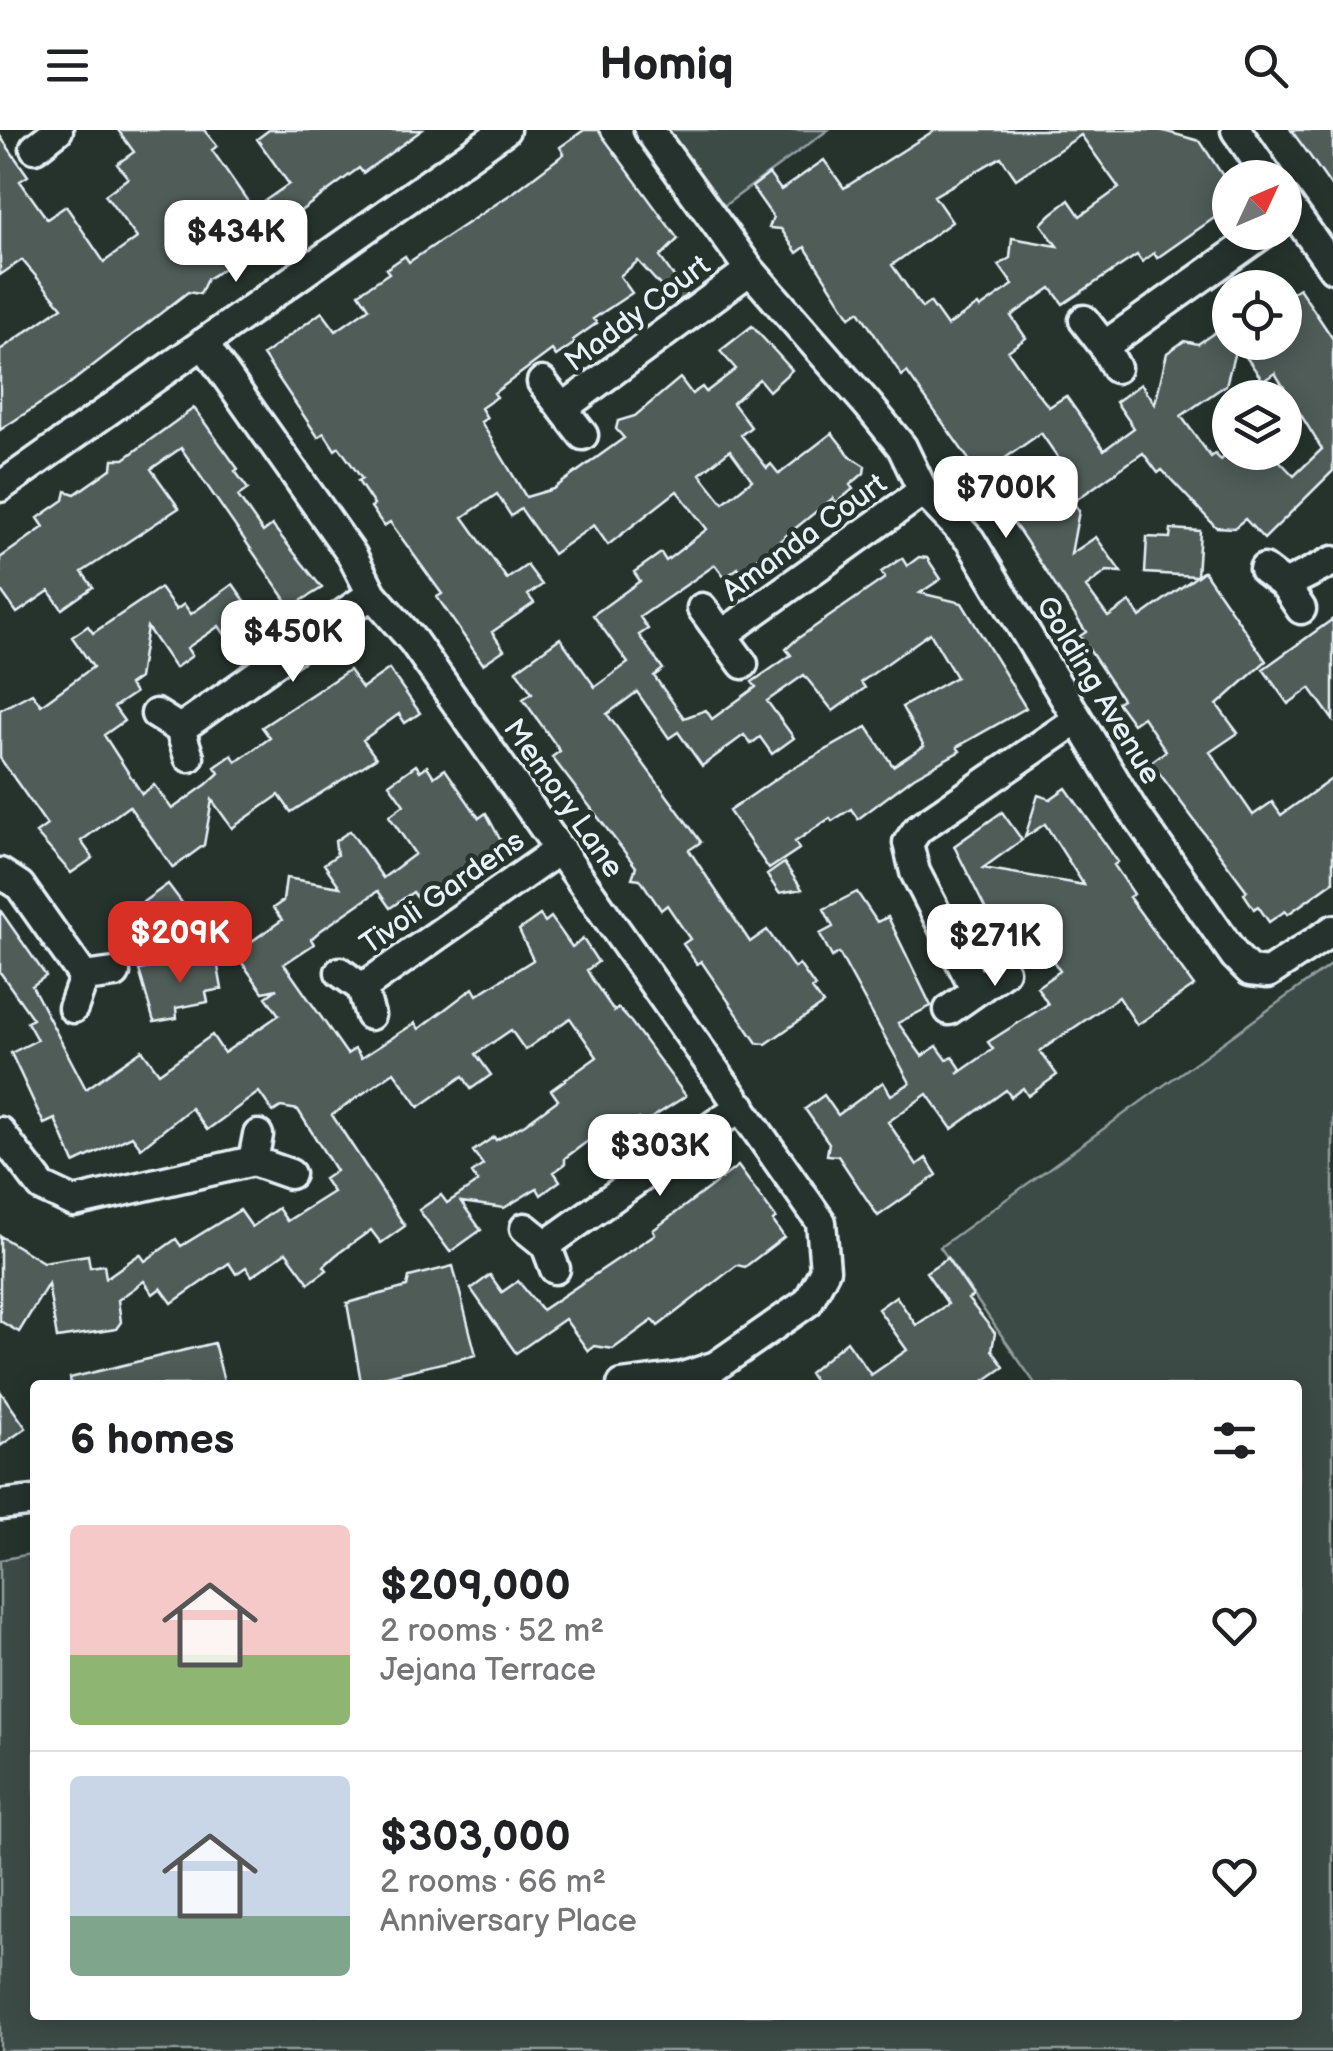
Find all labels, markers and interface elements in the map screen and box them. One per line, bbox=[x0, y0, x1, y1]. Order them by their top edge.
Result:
icon: menu bbox=[40, 38, 95, 93]
text: Homiq bbox=[599, 38, 734, 93]
icon: search bbox=[1238, 38, 1293, 93]
north arrow bbox=[1212, 160, 1302, 250]
map controls bbox=[1212, 160, 1302, 470]
pin: $434K bbox=[166, 200, 306, 285]
text: $434K bbox=[186, 213, 286, 252]
street label: Maddy Court bbox=[558, 248, 717, 380]
button: locate bbox=[1212, 270, 1302, 360]
button: layers bbox=[1212, 380, 1302, 470]
pin: $700K bbox=[936, 456, 1076, 541]
street label: Amanda Court bbox=[715, 466, 894, 610]
text: $700K bbox=[956, 469, 1056, 508]
street label: Golding Avenue bbox=[1028, 590, 1168, 791]
pin: $450K bbox=[223, 600, 363, 685]
text: $450K bbox=[243, 613, 343, 652]
street label: Memory Lane bbox=[495, 712, 631, 885]
street label: Tivoli Gardens bbox=[354, 823, 532, 963]
pin: $209K bbox=[110, 901, 250, 986]
pin: $271K bbox=[925, 904, 1065, 989]
text: $209K bbox=[130, 914, 230, 953]
text: $271K bbox=[949, 917, 1041, 956]
pin: $303K bbox=[590, 1114, 730, 1199]
text: $303K bbox=[610, 1127, 710, 1166]
icon: filters bbox=[1207, 1413, 1262, 1468]
text: 6 homes bbox=[70, 1415, 234, 1466]
text: $209,000 bbox=[380, 1561, 571, 1612]
icon: home bbox=[150, 1565, 270, 1685]
icon: heart bbox=[1207, 1598, 1262, 1653]
text: 2 rooms · 52 m² bbox=[380, 1612, 604, 1651]
text: Jejana Terrace bbox=[380, 1651, 596, 1690]
text: $303,000 bbox=[380, 1812, 571, 1863]
icon: home bbox=[150, 1816, 270, 1936]
icon: heart bbox=[1207, 1849, 1262, 1904]
text: 2 rooms · 66 m² bbox=[380, 1863, 606, 1902]
text: Anniversary Place bbox=[380, 1902, 637, 1941]

